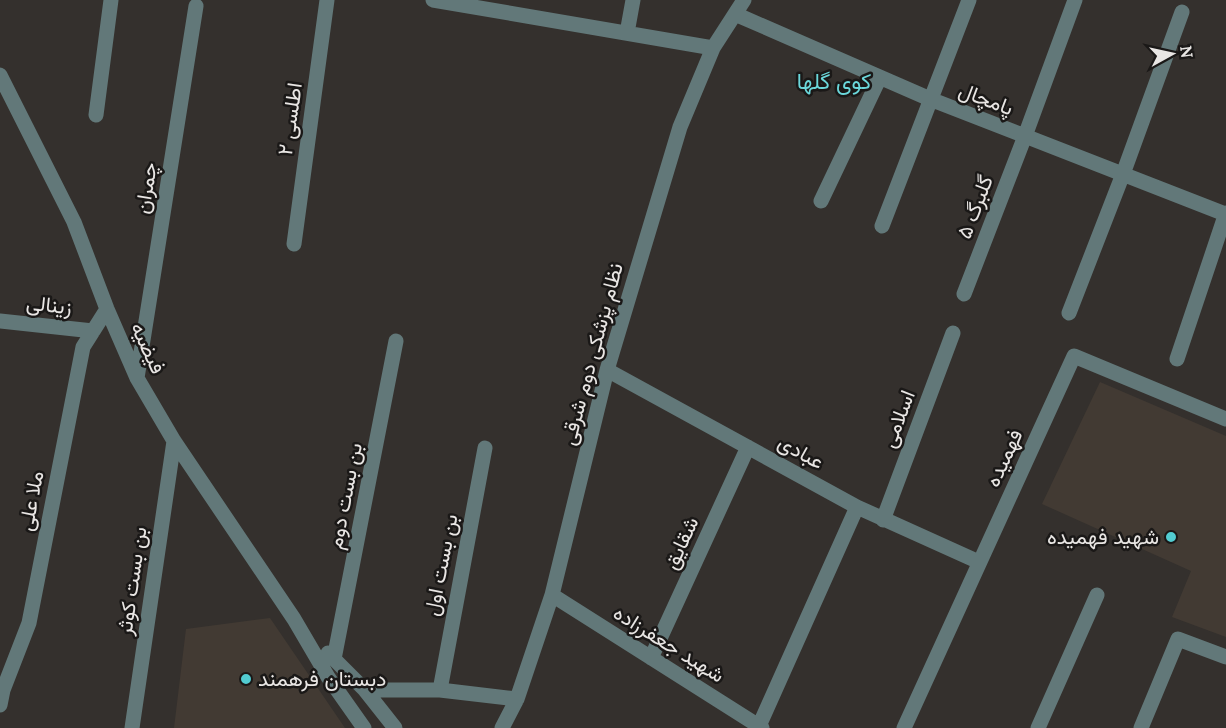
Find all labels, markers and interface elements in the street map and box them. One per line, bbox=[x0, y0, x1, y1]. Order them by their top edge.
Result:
north arrow bbox=[1142, 24, 1202, 84]
text: N bbox=[1176, 44, 1198, 59]
district label: کوی گلها bbox=[797, 67, 871, 95]
street label: پامچال bbox=[955, 76, 1017, 122]
street label: اطلسی ۲ bbox=[271, 81, 308, 157]
street label: چمران bbox=[128, 160, 164, 216]
street label: گلبرگ ۵ bbox=[950, 171, 999, 242]
street label: نظام پزشکی دوم شرقی bbox=[554, 260, 630, 448]
street label: زینالی bbox=[25, 289, 73, 320]
street label: فیضیه bbox=[125, 318, 172, 378]
street label: اسلامی bbox=[874, 386, 921, 451]
street label: فهمیده bbox=[978, 425, 1029, 491]
street label: عبادی bbox=[773, 428, 829, 475]
street label: بن بست دوم bbox=[321, 440, 369, 552]
street label: ملا علی bbox=[11, 469, 50, 533]
street label: بن بست اول bbox=[417, 512, 464, 618]
street label: شقایق bbox=[657, 512, 704, 574]
place label: شهید فهمیده bbox=[1047, 523, 1159, 550]
street label: بن بست کوثر bbox=[110, 525, 152, 638]
marker: شهید فهمیده bbox=[1164, 530, 1178, 544]
street label: شهید جعفرزاده bbox=[609, 599, 730, 688]
place label: دبستان فرهمند bbox=[258, 665, 386, 692]
marker: دبستان فرهمند bbox=[239, 672, 253, 686]

